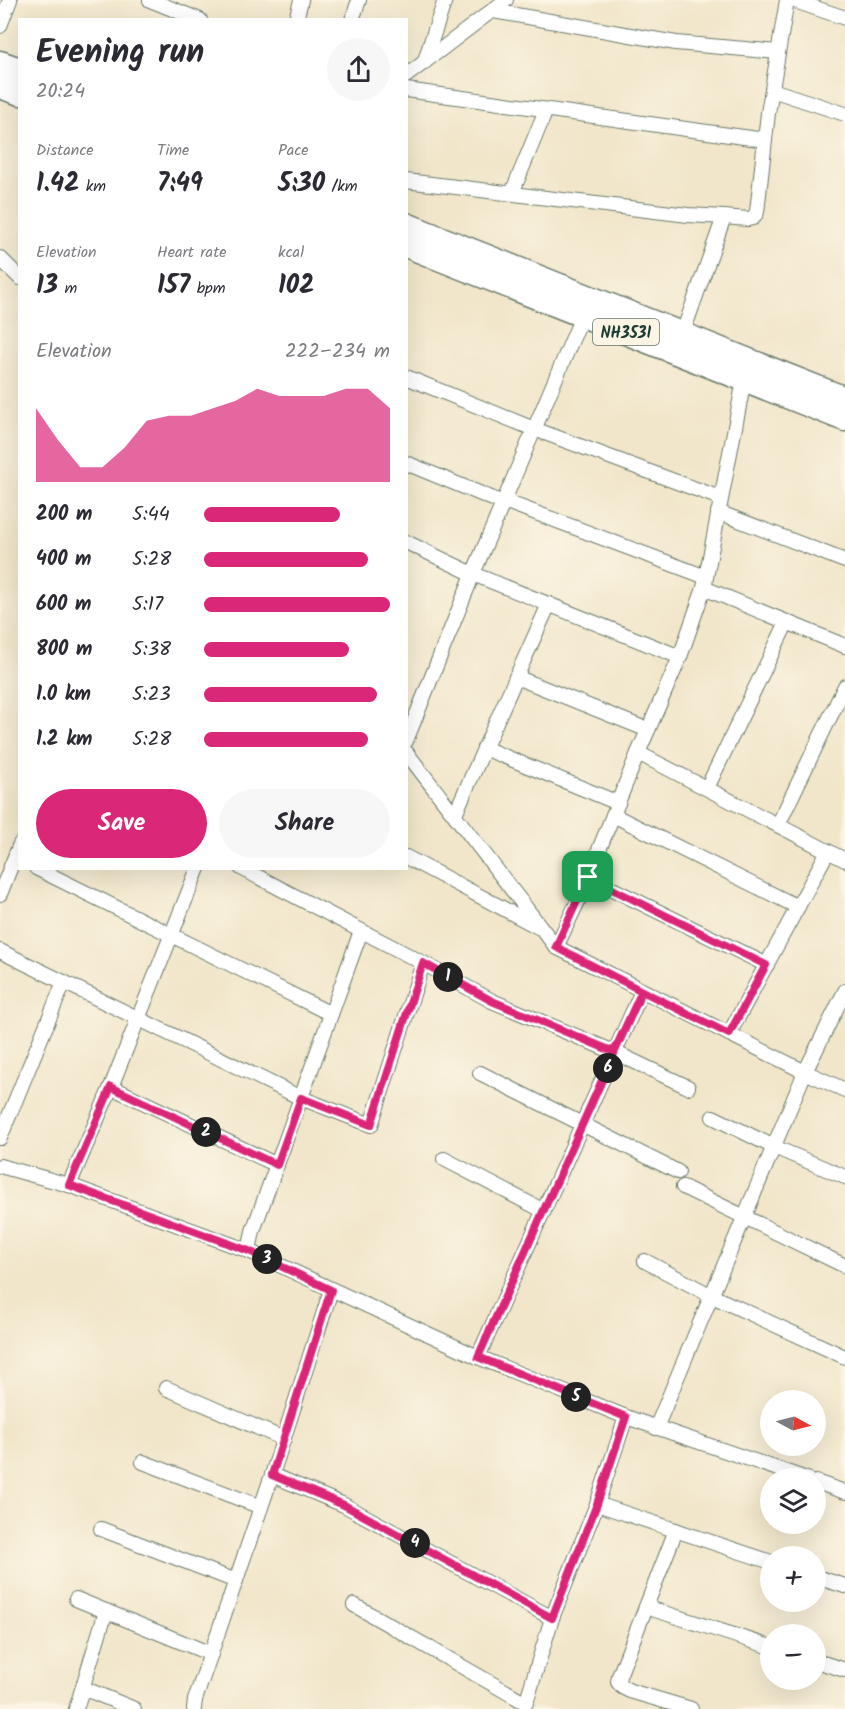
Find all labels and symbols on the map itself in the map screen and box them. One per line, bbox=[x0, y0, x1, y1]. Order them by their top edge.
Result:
road number: NH353I bbox=[593, 319, 659, 345]
pin bbox=[562, 851, 613, 902]
pin: 1 bbox=[433, 962, 463, 992]
pin: 6 bbox=[593, 1053, 623, 1083]
pin: 2 bbox=[191, 1117, 221, 1147]
pin: 3 bbox=[252, 1244, 282, 1274]
pin: 5 bbox=[561, 1382, 591, 1412]
north arrow bbox=[760, 1390, 826, 1456]
pin: 4 bbox=[400, 1528, 430, 1558]

